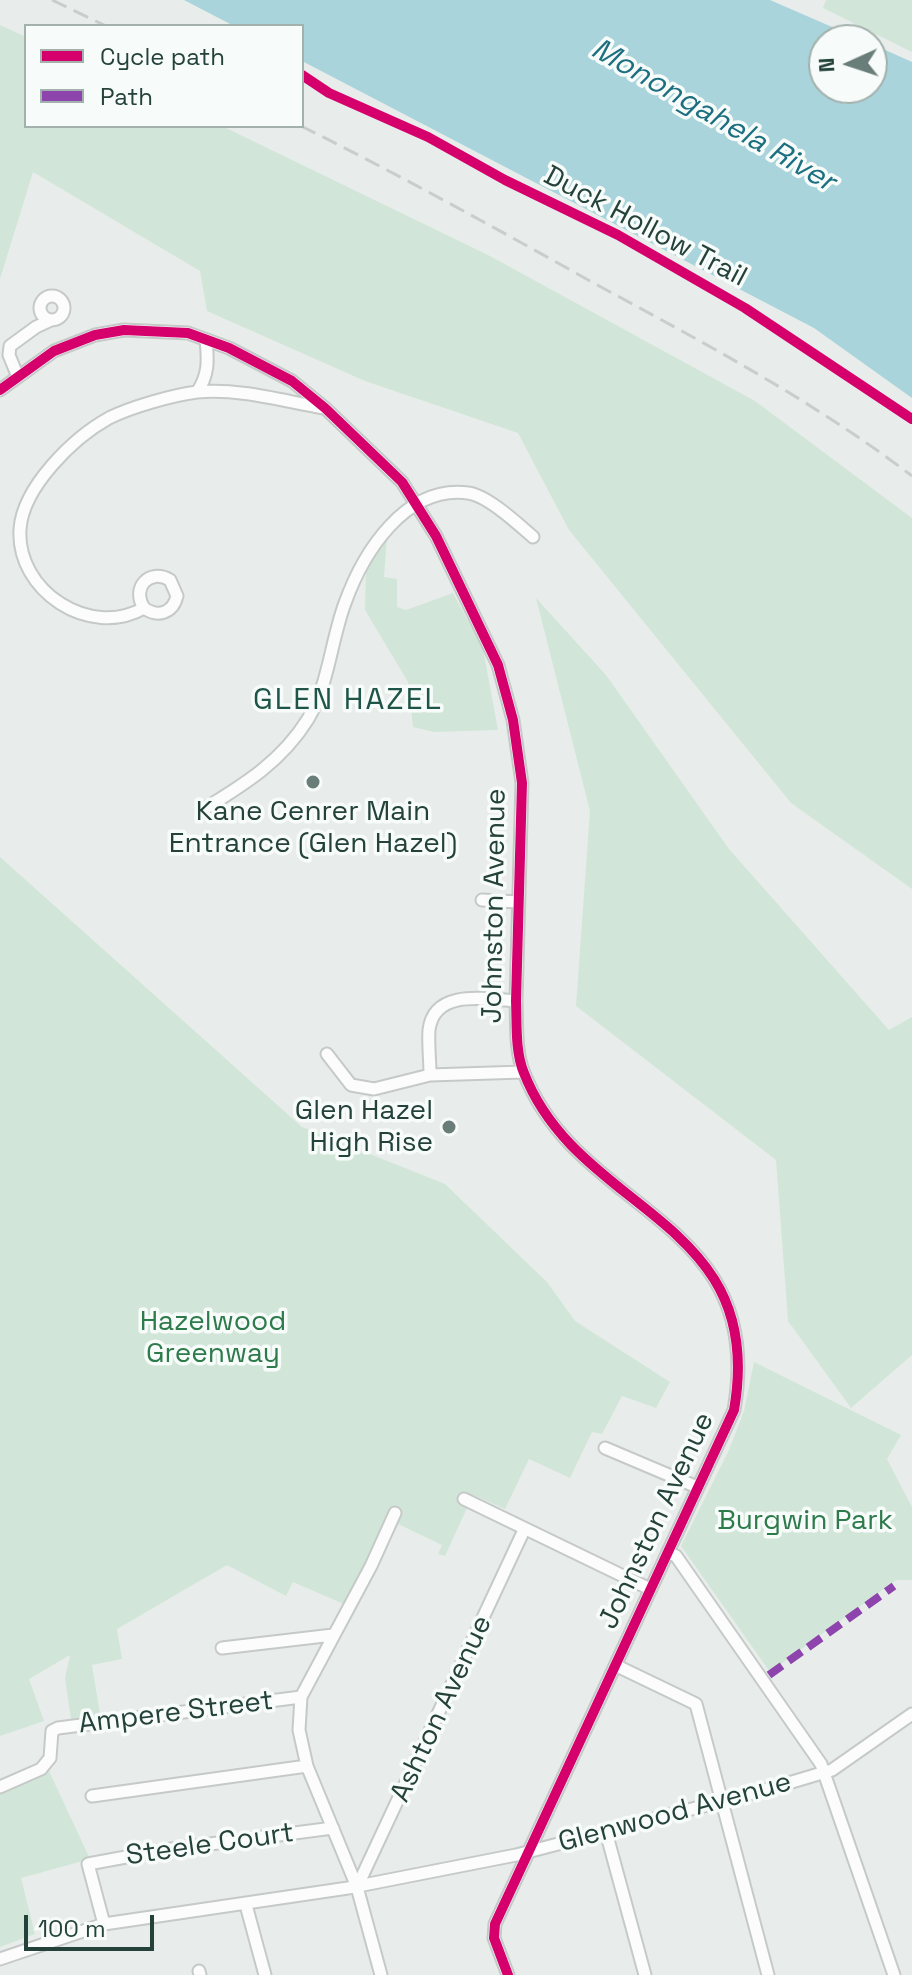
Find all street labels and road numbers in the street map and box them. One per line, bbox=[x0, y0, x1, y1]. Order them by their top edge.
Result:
street label: Duck Hollow Trail bbox=[538, 159, 752, 295]
street label: Johnston Avenue bbox=[476, 788, 514, 1024]
street label: Johnston Avenue bbox=[592, 1407, 722, 1635]
street label: Ashton Avenue bbox=[384, 1610, 500, 1808]
street label: Ampere Street bbox=[77, 1684, 275, 1742]
street label: Glenwood Avenue bbox=[555, 1766, 795, 1860]
street label: Steele Court bbox=[124, 1817, 296, 1873]

